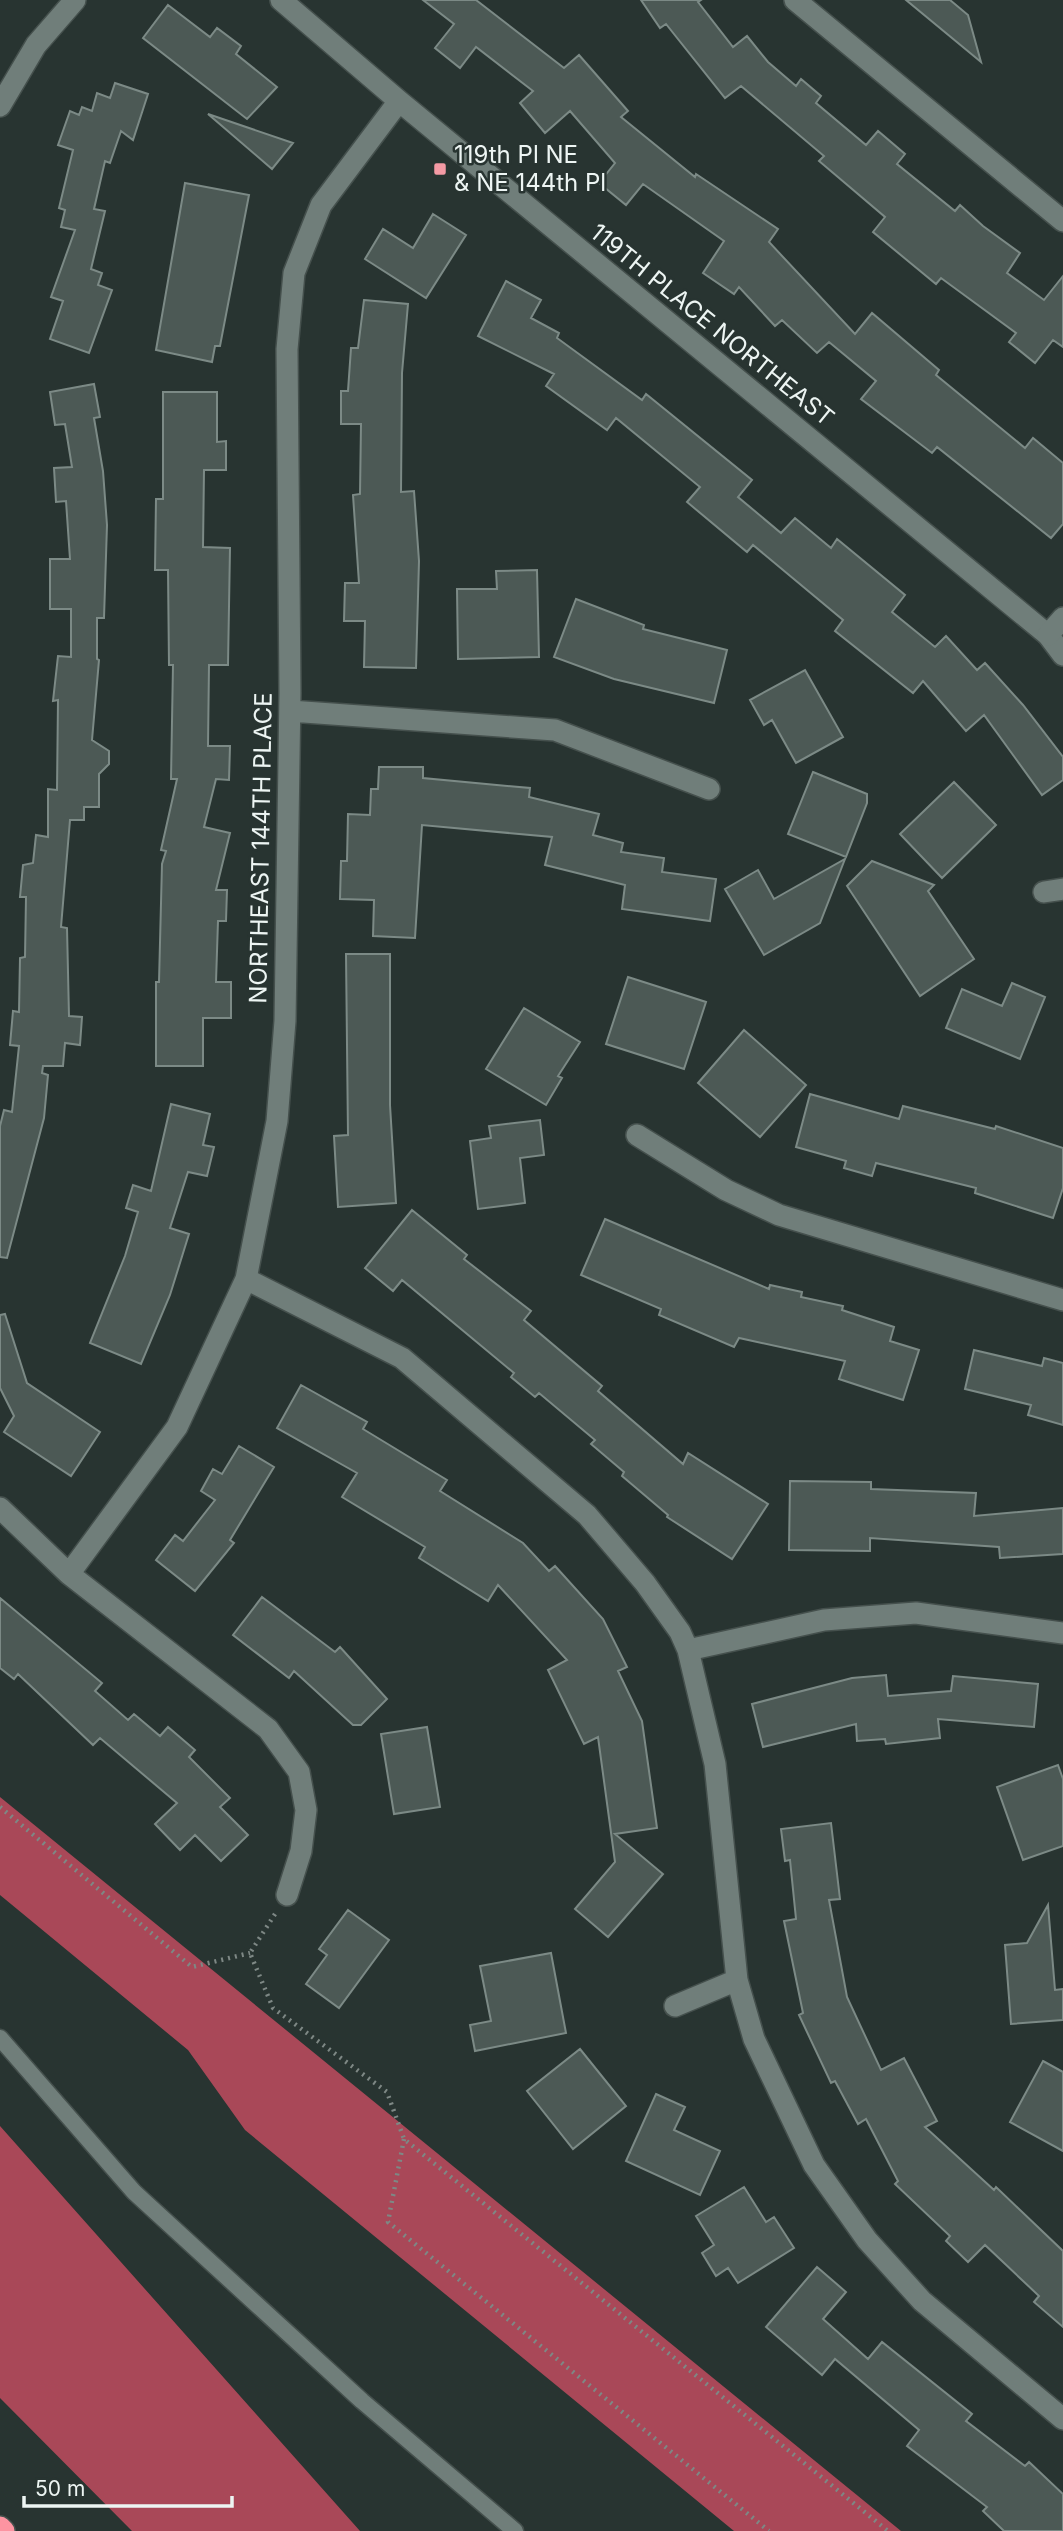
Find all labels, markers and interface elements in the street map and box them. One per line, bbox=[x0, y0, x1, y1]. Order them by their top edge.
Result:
place label: 119th Pl NE & NE 144th Pl bbox=[454, 140, 606, 197]
marker: 119th Pl NE & NE 144th Pl bbox=[432, 161, 448, 177]
street label: 119TH PLACE NORTHEAST bbox=[585, 217, 840, 432]
street label: NORTHEAST 144TH PLACE bbox=[243, 692, 278, 1004]
scale bar bbox=[24, 2464, 233, 2508]
text: 50 m bbox=[35, 2476, 85, 2501]

